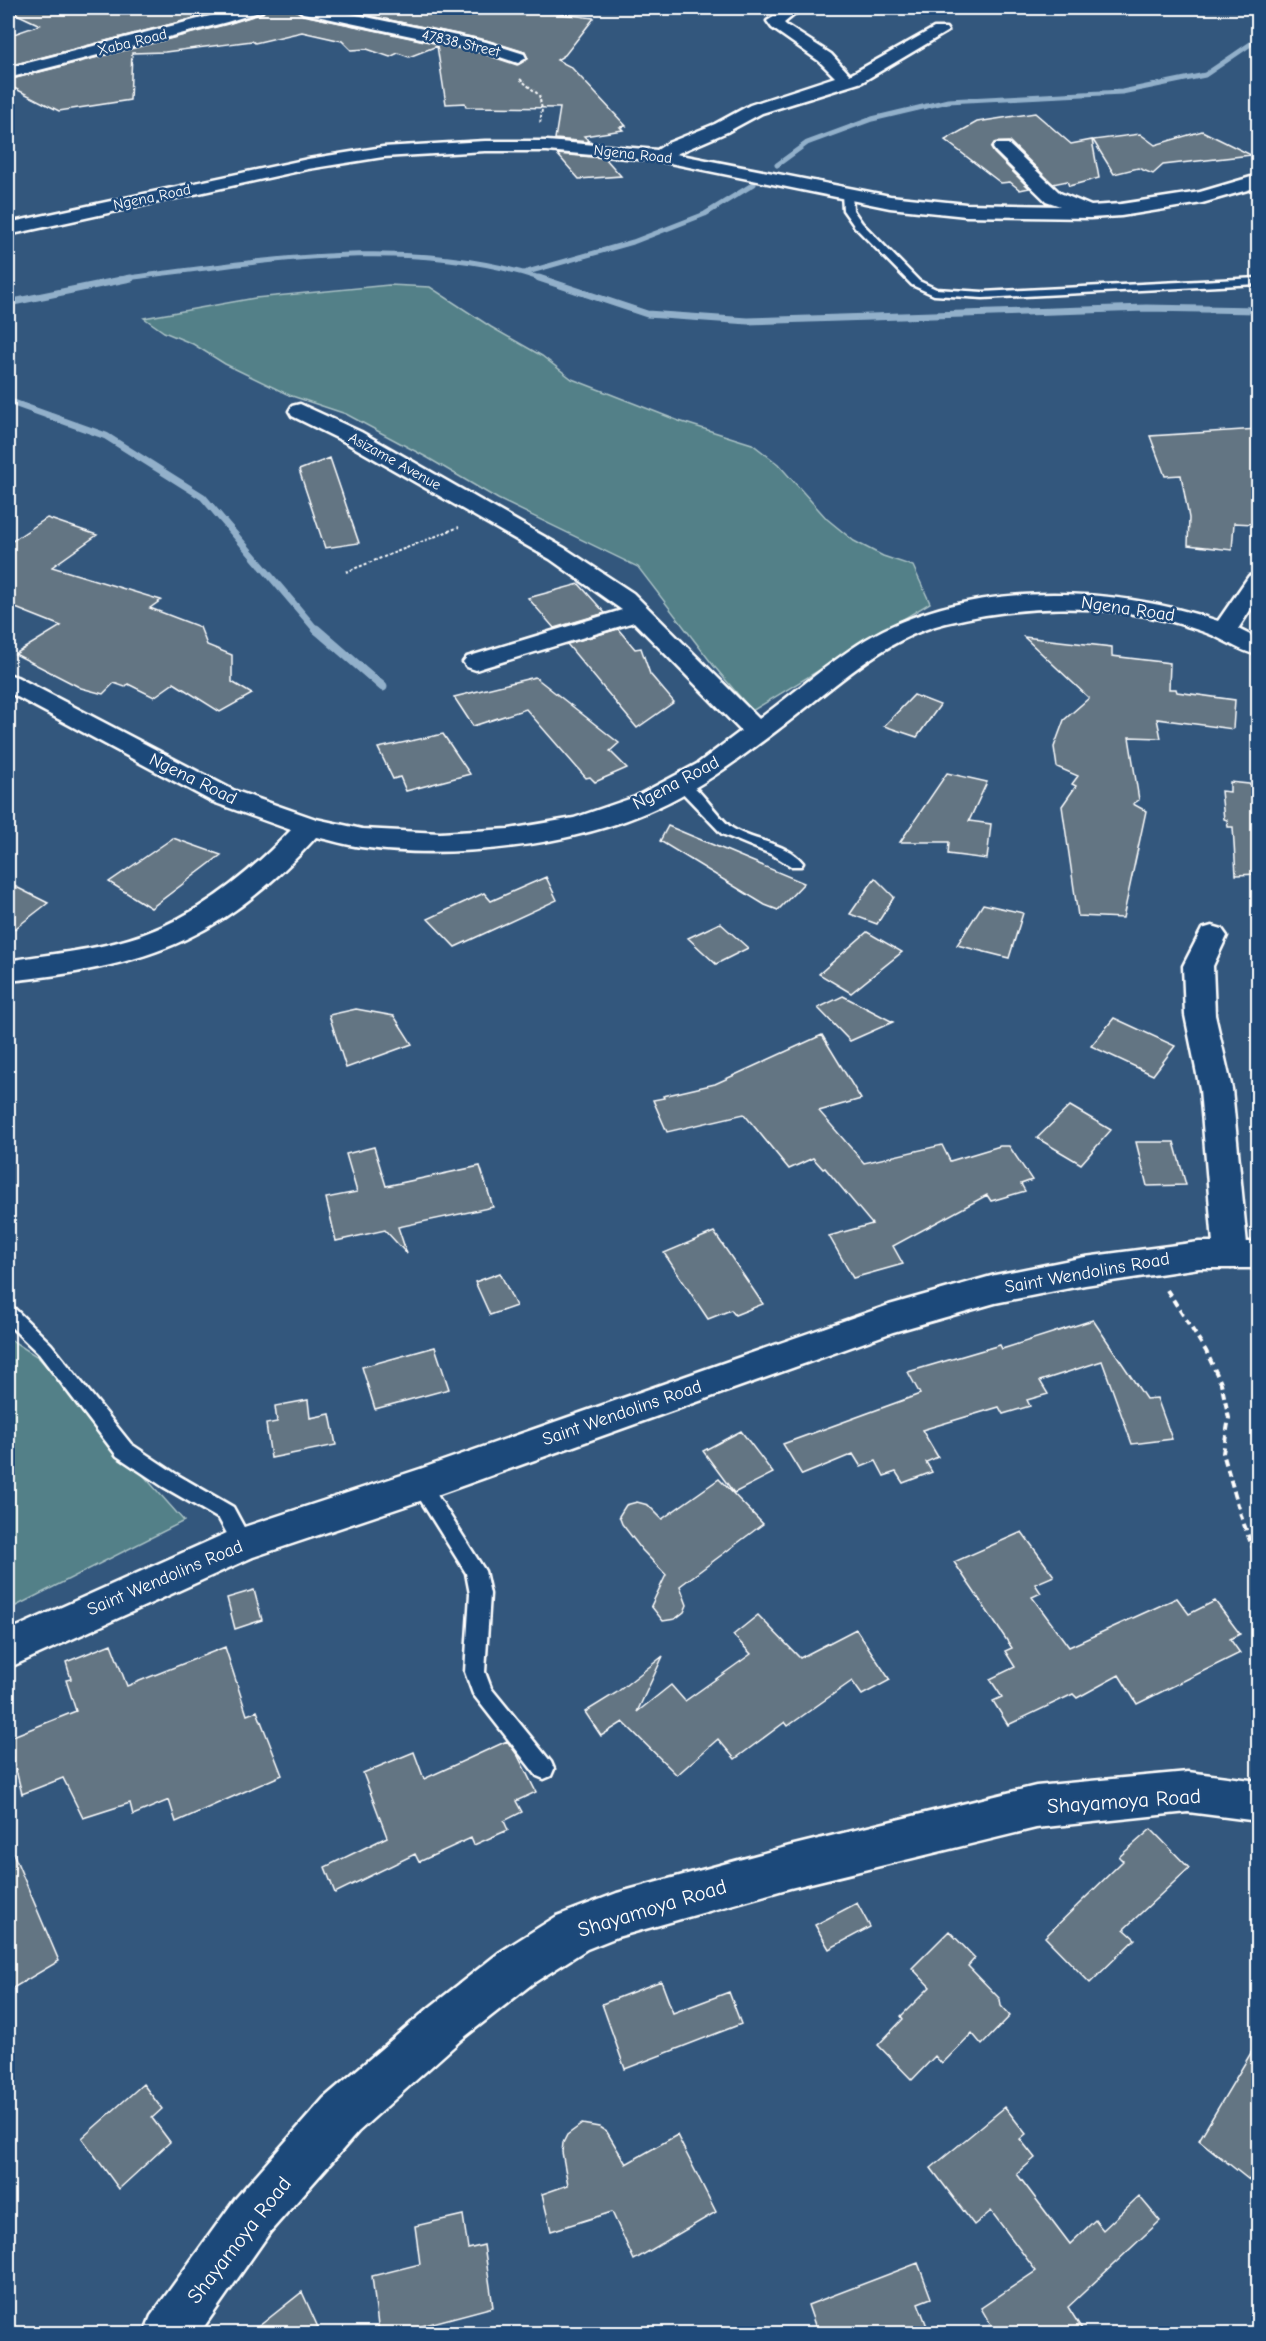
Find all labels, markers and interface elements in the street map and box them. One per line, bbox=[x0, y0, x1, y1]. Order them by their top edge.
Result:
street label: Xaba Road bbox=[95, 25, 169, 59]
street label: 47838 Street bbox=[420, 25, 503, 61]
street label: Ngena Road bbox=[593, 141, 673, 167]
street label: Ngena Road bbox=[112, 180, 192, 214]
street label: Asizame Avenue bbox=[346, 428, 445, 494]
street label: Ngena Road bbox=[1080, 592, 1176, 626]
street label: Ngena Road bbox=[146, 749, 240, 809]
street label: Ngena Road bbox=[629, 752, 723, 814]
street label: Saint Wendolins Road bbox=[1003, 1248, 1171, 1298]
street label: Saint Wendolins Road bbox=[540, 1376, 704, 1450]
street label: Saint Wendolins Road bbox=[84, 1536, 246, 1620]
street label: Shayamoya Road bbox=[1046, 1784, 1202, 1818]
street label: Shayamoya Road bbox=[575, 1874, 729, 1942]
street label: Shayamoya Road bbox=[182, 2172, 296, 2308]

